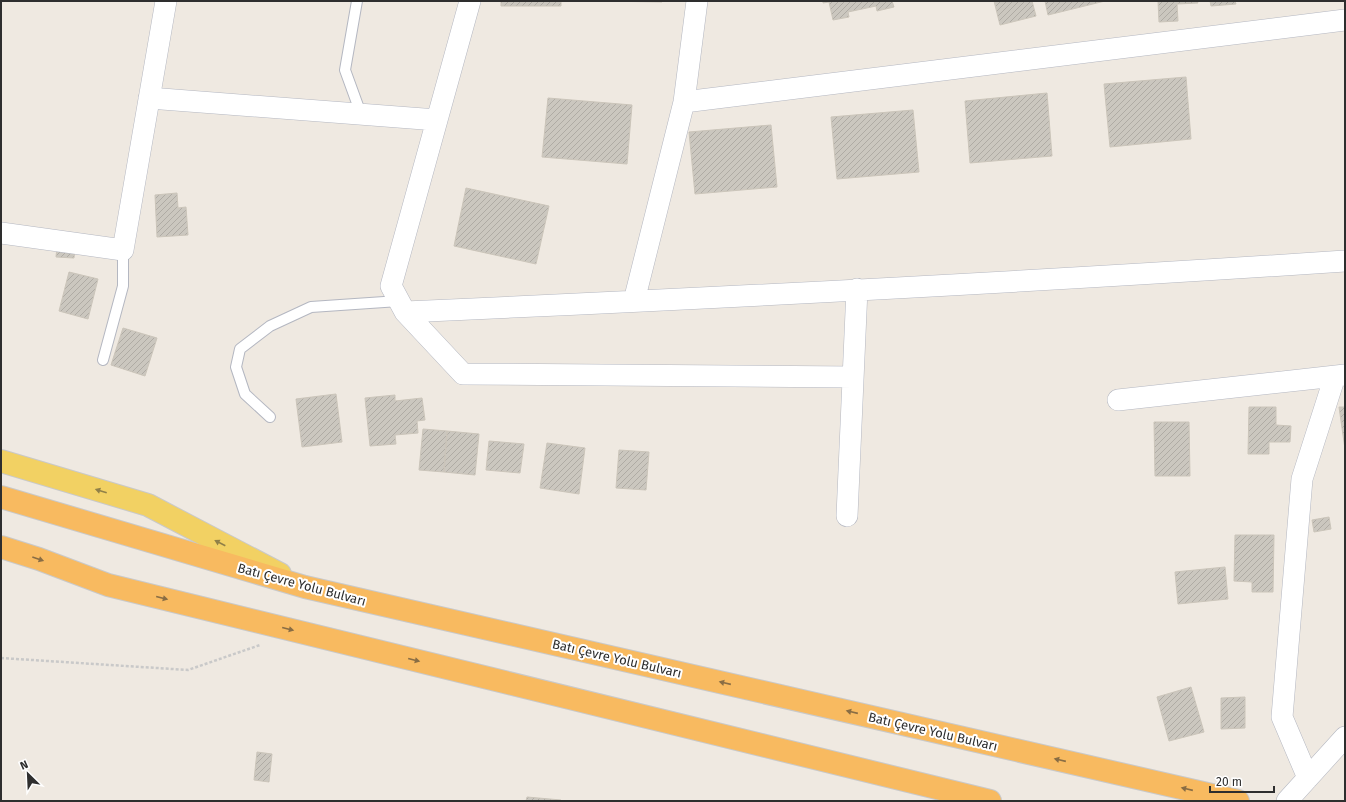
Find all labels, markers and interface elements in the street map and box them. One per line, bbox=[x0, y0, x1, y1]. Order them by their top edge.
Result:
one-way arrow bbox=[95, 488, 107, 494]
one-way arrow bbox=[214, 540, 226, 546]
one-way arrow bbox=[33, 556, 45, 562]
street label: Batı Çevre Yolu Bulvarı bbox=[236, 560, 368, 609]
one-way arrow bbox=[156, 596, 168, 602]
one-way arrow bbox=[282, 627, 294, 633]
street label: Batı Çevre Yolu Bulvarı bbox=[551, 636, 683, 681]
one-way arrow bbox=[409, 657, 421, 663]
one-way arrow bbox=[719, 680, 731, 686]
one-way arrow bbox=[845, 709, 858, 715]
street label: Batı Çevre Yolu Bulvarı bbox=[867, 709, 999, 754]
north arrow bbox=[8, 754, 48, 794]
one-way arrow bbox=[1054, 757, 1066, 763]
text: N bbox=[18, 758, 30, 773]
scale bar bbox=[1210, 768, 1274, 794]
text: 20 m bbox=[1216, 775, 1242, 789]
one-way arrow bbox=[1181, 786, 1193, 792]

